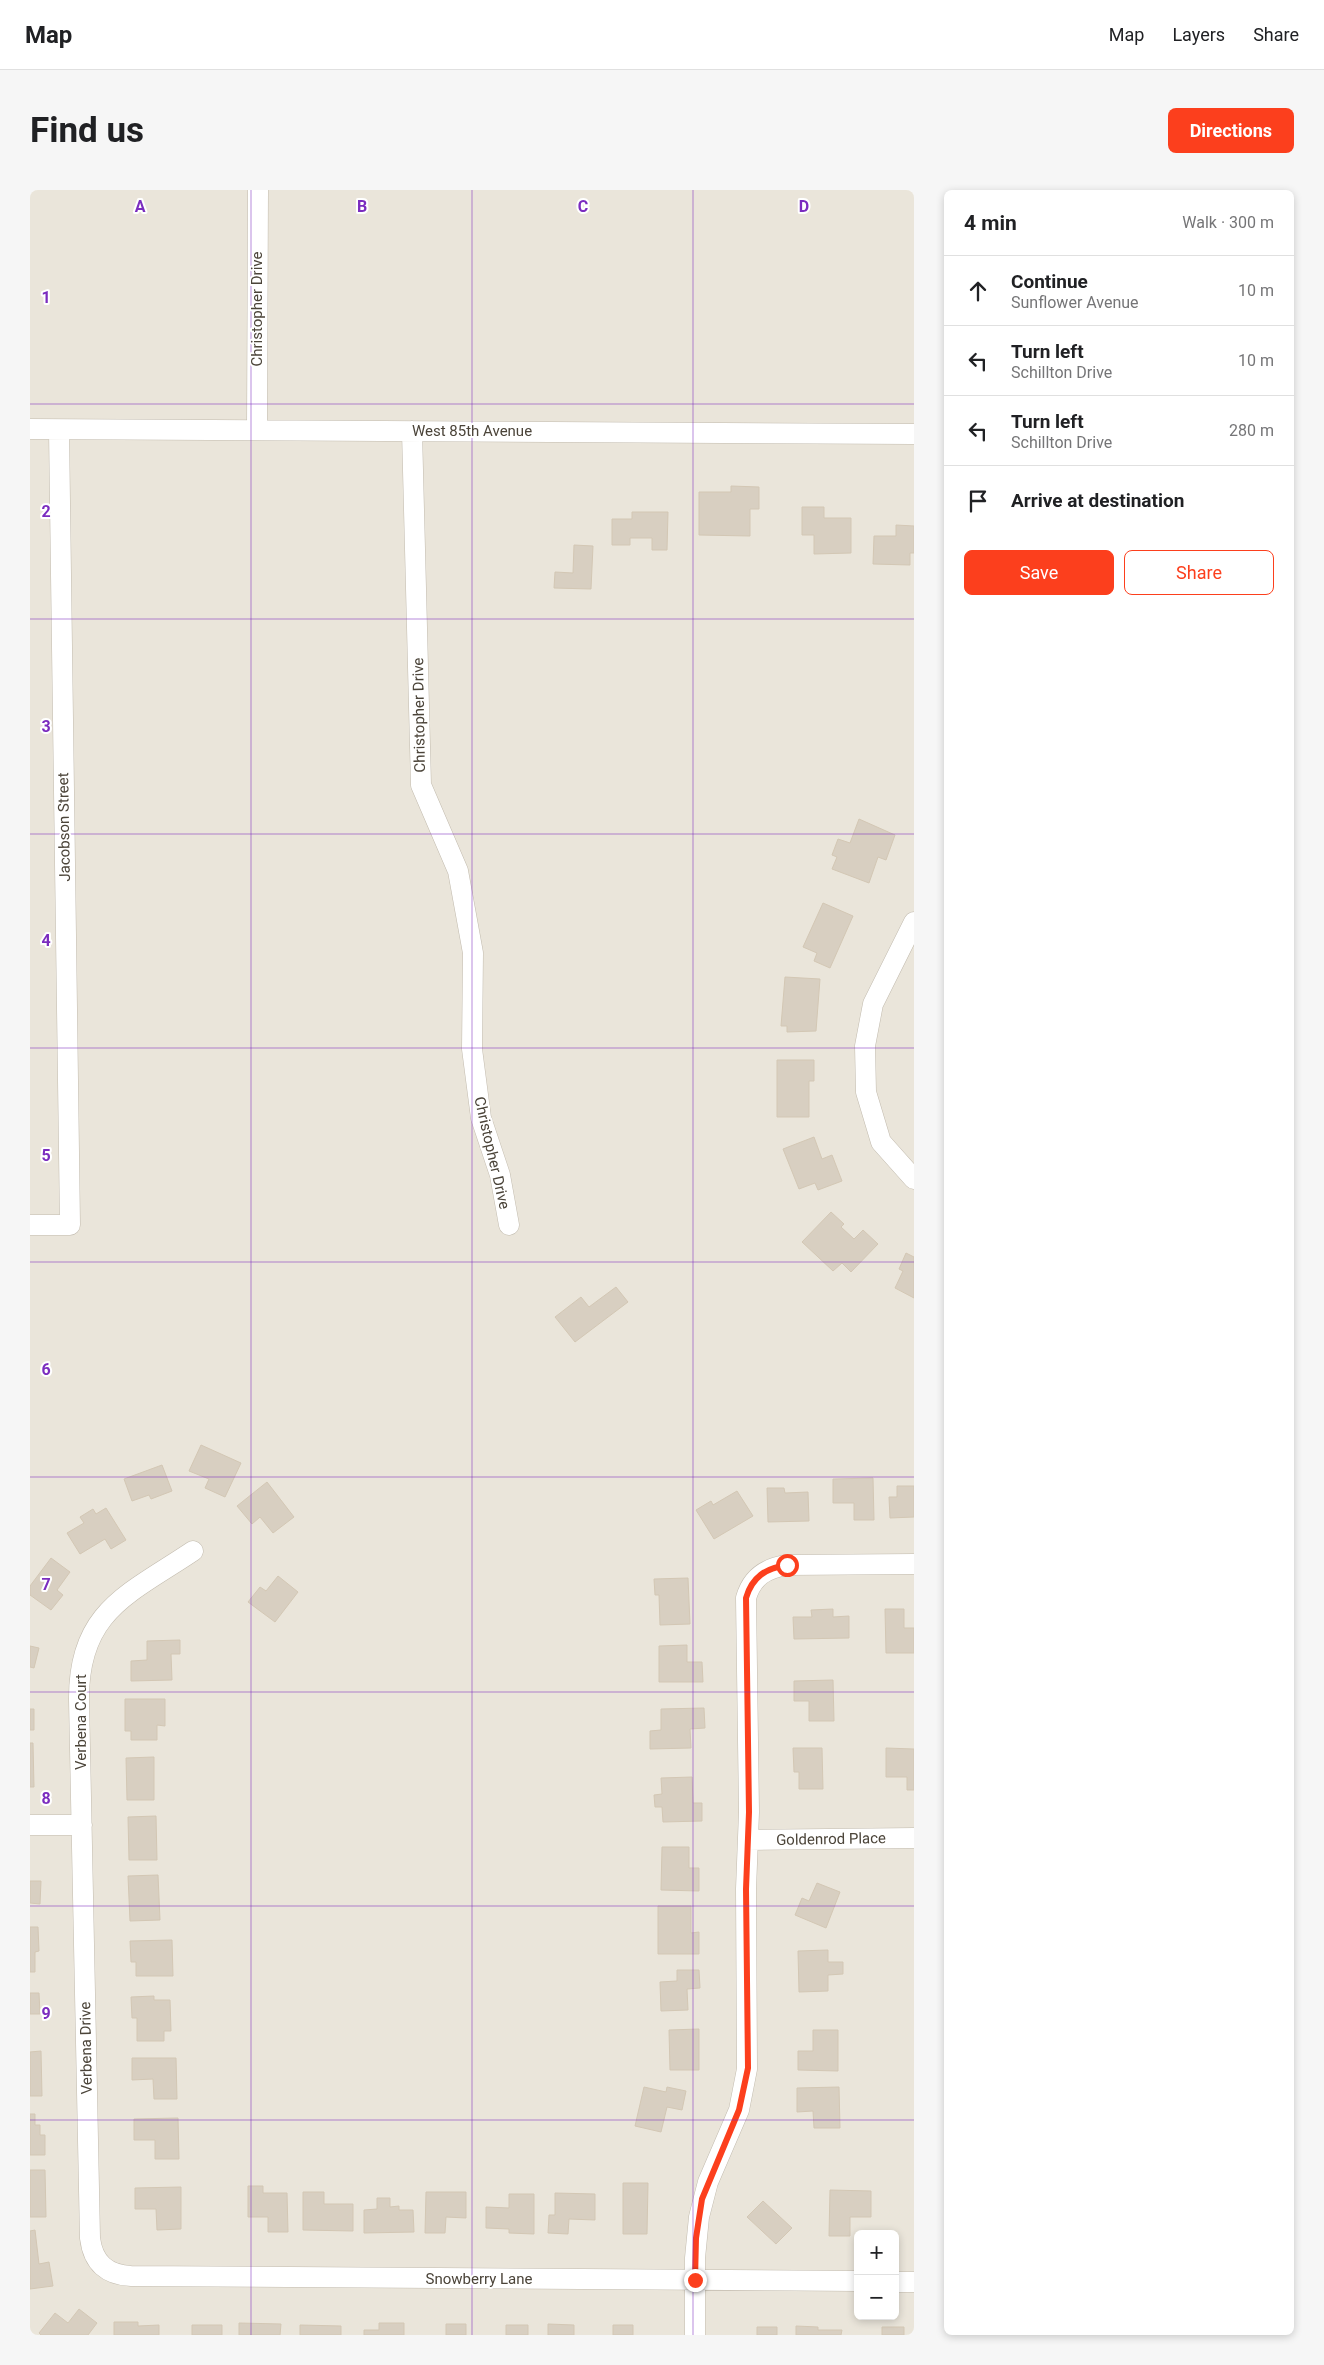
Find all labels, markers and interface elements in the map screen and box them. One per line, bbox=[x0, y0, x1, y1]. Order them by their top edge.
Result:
text: Map bbox=[25, 21, 72, 49]
text: Map bbox=[1109, 24, 1144, 45]
text: Layers bbox=[1172, 24, 1225, 45]
text: Share bbox=[1253, 24, 1299, 45]
button: Directions bbox=[1168, 108, 1294, 153]
text: Find us bbox=[30, 110, 144, 151]
text: A bbox=[135, 197, 146, 216]
text: B bbox=[357, 197, 367, 216]
text: C bbox=[578, 197, 588, 216]
text: D bbox=[799, 197, 809, 216]
text: 4 min bbox=[964, 211, 1017, 235]
text: Walk · 300 m bbox=[1182, 213, 1274, 232]
street label: Christopher Drive bbox=[248, 251, 266, 366]
text: Continue bbox=[1011, 270, 1088, 293]
icon: ahead bbox=[964, 277, 992, 305]
text: 10 m bbox=[1238, 281, 1274, 300]
text: 1 bbox=[41, 288, 51, 307]
text: Sunflower Avenue bbox=[1011, 293, 1139, 312]
text: Turn left bbox=[1011, 340, 1084, 363]
icon: left bbox=[964, 347, 992, 375]
text: 10 m bbox=[1238, 351, 1274, 370]
text: Schillton Drive bbox=[1011, 363, 1112, 382]
text: Turn left bbox=[1011, 410, 1084, 433]
icon: left bbox=[964, 417, 992, 445]
text: 280 m bbox=[1229, 421, 1274, 440]
street label: West 85th Avenue bbox=[412, 422, 532, 440]
text: Schillton Drive bbox=[1011, 433, 1112, 452]
icon: arrive bbox=[964, 487, 992, 515]
text: Arrive at destination bbox=[1011, 489, 1184, 512]
text: 2 bbox=[41, 502, 51, 521]
button: Save bbox=[964, 550, 1114, 595]
button: Share bbox=[1124, 550, 1274, 595]
street label: Christopher Drive bbox=[409, 657, 429, 773]
text: 3 bbox=[41, 717, 51, 736]
street label: Jacobson Street bbox=[54, 772, 74, 882]
text: 4 bbox=[41, 931, 51, 950]
street label: Christopher Drive bbox=[470, 1095, 514, 1211]
text: 5 bbox=[41, 1146, 51, 1165]
text: 6 bbox=[41, 1360, 51, 1379]
route start bbox=[776, 1554, 799, 1577]
text: 7 bbox=[41, 1575, 51, 1594]
street label: Verbena Court bbox=[72, 1674, 90, 1770]
text: 8 bbox=[41, 1789, 51, 1808]
street label: Goldenrod Place bbox=[776, 1829, 886, 1849]
street label: Verbena Drive bbox=[76, 2002, 96, 2094]
text: 9 bbox=[41, 2004, 51, 2023]
map controls bbox=[854, 2230, 899, 2320]
button: + bbox=[854, 2230, 899, 2275]
route end bbox=[684, 2269, 707, 2292]
street label: Snowberry Lane bbox=[426, 2270, 533, 2288]
button: − bbox=[854, 2275, 899, 2320]

